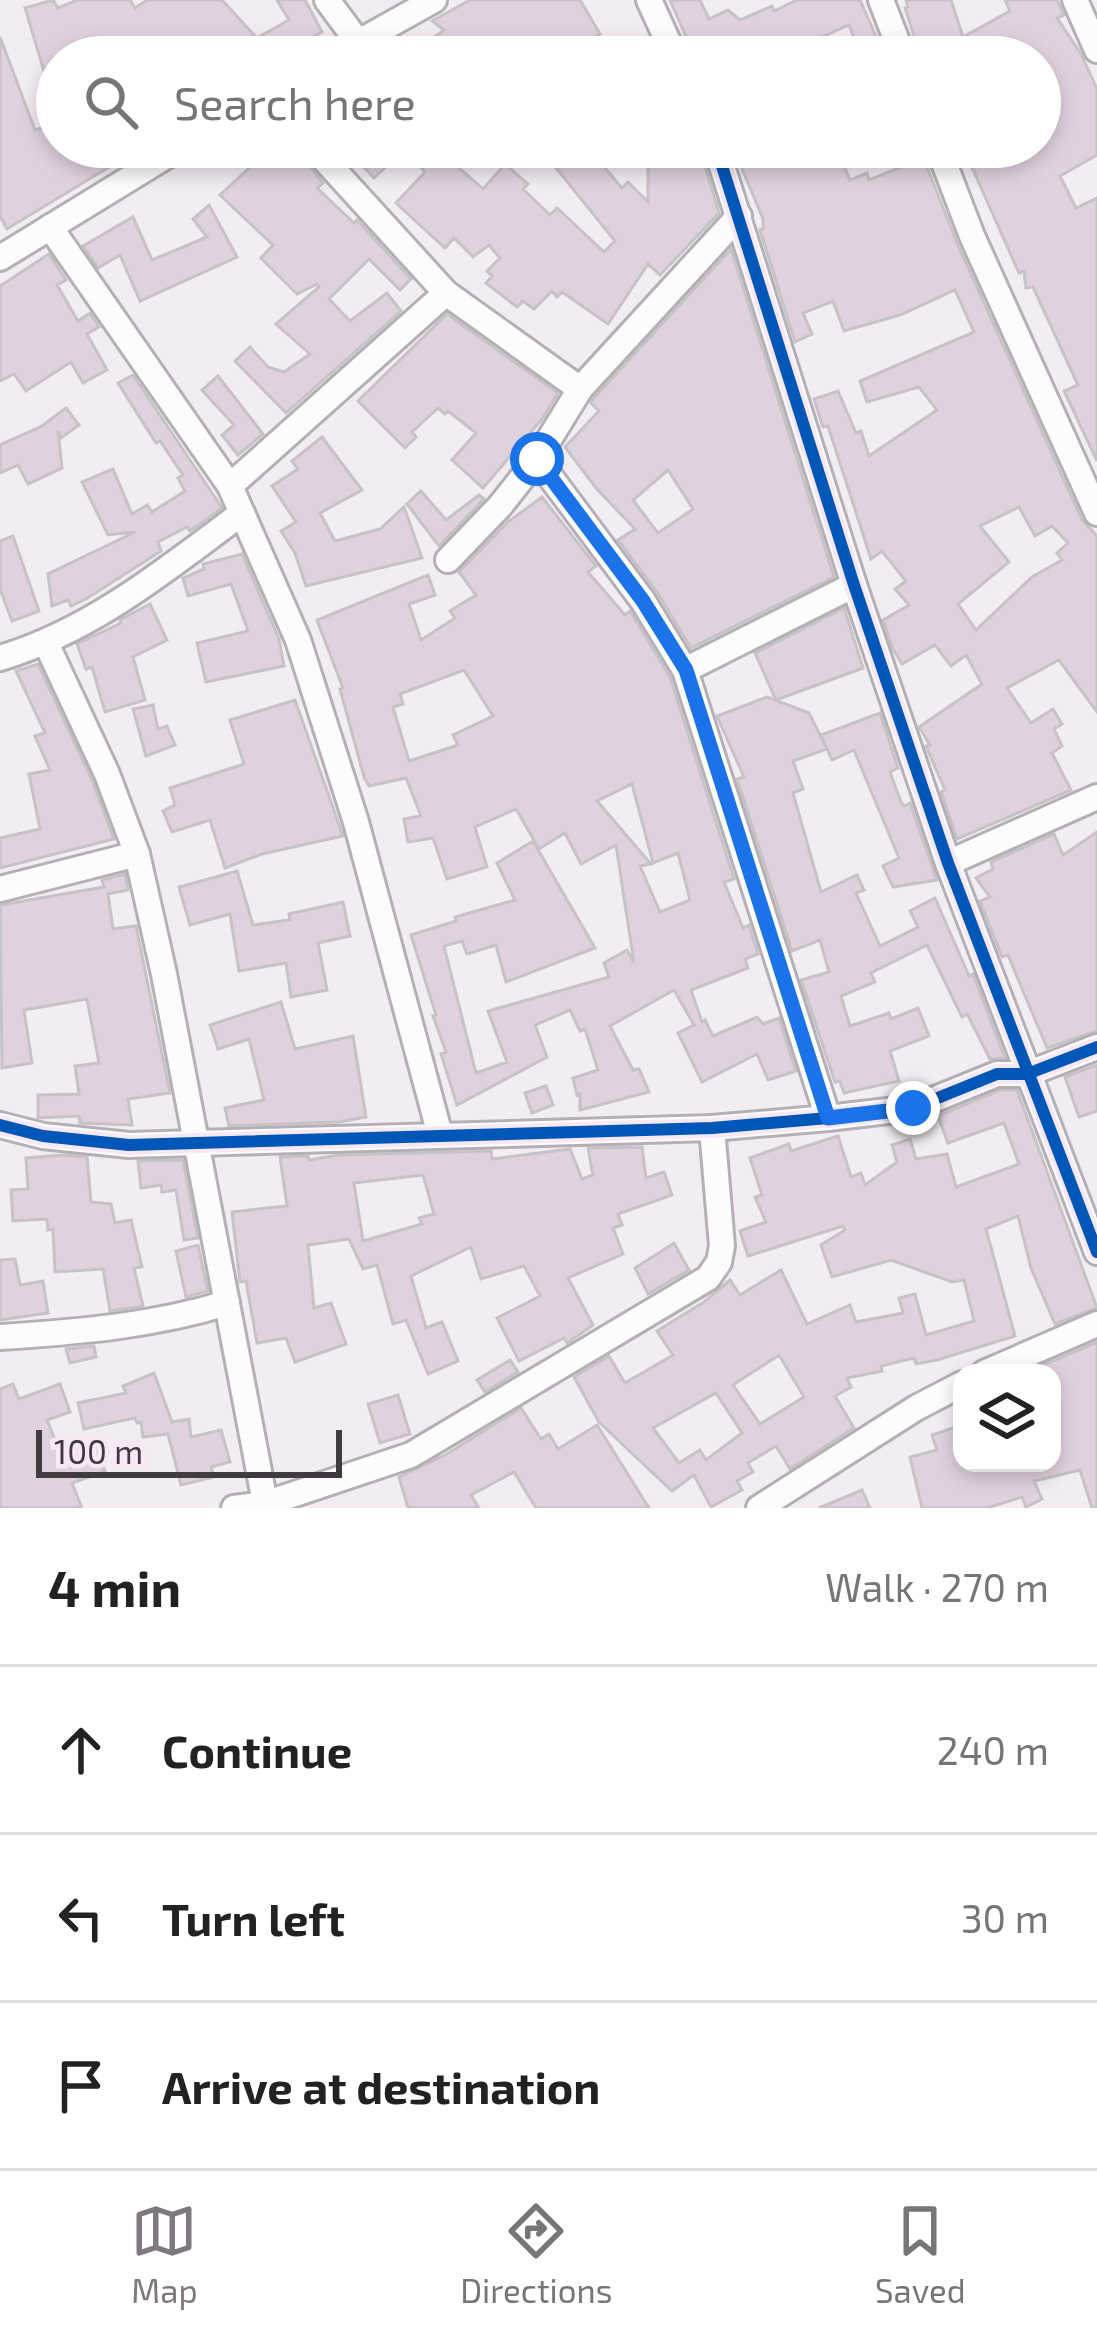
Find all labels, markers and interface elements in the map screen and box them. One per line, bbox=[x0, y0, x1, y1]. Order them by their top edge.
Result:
search box bbox=[36, 36, 1061, 168]
icon: search bbox=[78, 69, 144, 135]
text: Search here bbox=[174, 75, 416, 129]
route start bbox=[510, 432, 564, 486]
route end bbox=[886, 1081, 940, 1135]
map controls bbox=[953, 1364, 1061, 1472]
button: layers bbox=[953, 1364, 1061, 1472]
scale bar bbox=[36, 1424, 342, 1477]
text: 100 m bbox=[54, 1431, 143, 1471]
text: 4 min bbox=[48, 1556, 181, 1617]
text: Walk · 270 m bbox=[825, 1563, 1049, 1610]
icon: ahead bbox=[48, 1717, 114, 1783]
text: Continue bbox=[162, 1723, 352, 1777]
text: 240 m bbox=[937, 1726, 1049, 1773]
icon: left bbox=[48, 1885, 114, 1951]
text: Turn left bbox=[162, 1891, 345, 1945]
text: 30 m bbox=[961, 1894, 1049, 1941]
icon: arrive bbox=[48, 2053, 114, 2119]
text: Arrive at destination bbox=[162, 2059, 600, 2113]
tab: Map bbox=[131, 2198, 198, 2310]
tab: Directions bbox=[460, 2198, 612, 2310]
tab: Saved bbox=[875, 2198, 966, 2310]

